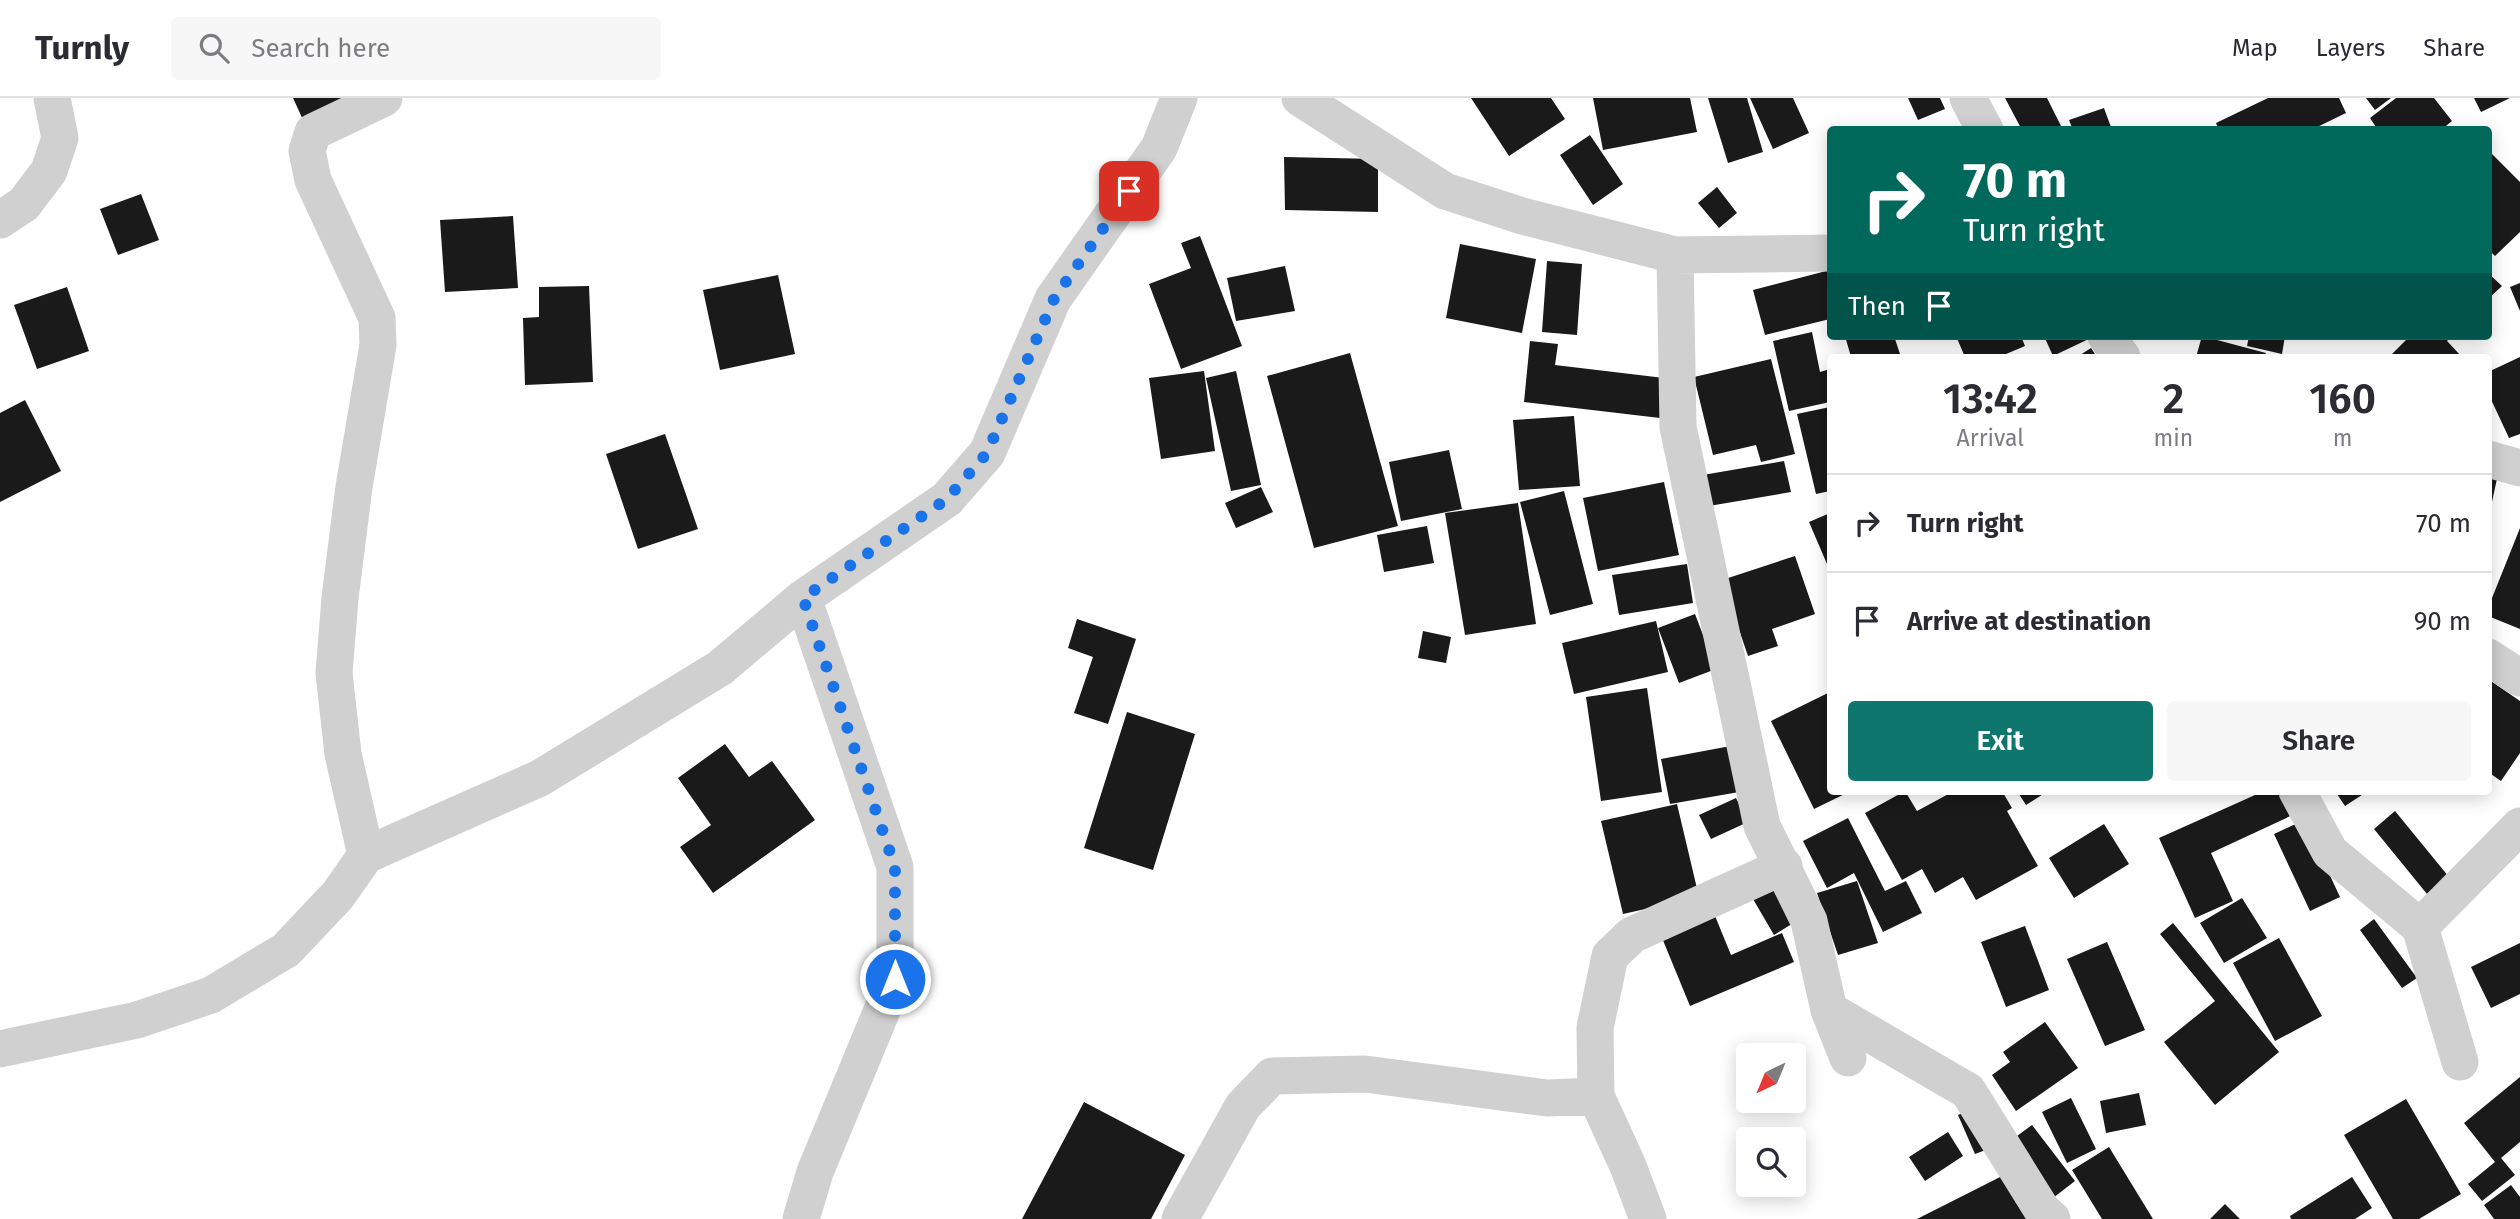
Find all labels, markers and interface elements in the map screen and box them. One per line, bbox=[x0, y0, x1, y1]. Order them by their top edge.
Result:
search box bbox=[171, 17, 661, 80]
text: Turnly bbox=[35, 28, 129, 68]
icon: search bbox=[195, 29, 233, 67]
text: Search here bbox=[251, 33, 390, 64]
text: Map bbox=[2232, 34, 2278, 62]
text: Layers bbox=[2316, 34, 2385, 62]
text: Share bbox=[2423, 34, 2485, 62]
text: 70 m bbox=[1963, 151, 2067, 210]
icon: right bbox=[1848, 154, 1939, 245]
pin bbox=[1099, 161, 1159, 221]
icon: arrive bbox=[1110, 172, 1148, 210]
text: Turn right bbox=[1963, 211, 2105, 249]
icon: arrive bbox=[1920, 287, 1958, 325]
text: Then bbox=[1848, 291, 1906, 322]
text: 13:42 bbox=[1943, 374, 2038, 424]
text: 2 bbox=[2163, 374, 2184, 424]
text: 160 bbox=[2309, 374, 2376, 424]
text: Arrival bbox=[1957, 424, 2024, 452]
text: min bbox=[2154, 424, 2193, 452]
text: m bbox=[2333, 424, 2352, 452]
icon: right bbox=[1848, 504, 1886, 542]
text: Turn right bbox=[1907, 508, 2024, 539]
text: 70 m bbox=[2416, 508, 2471, 539]
icon: arrive bbox=[1848, 602, 1886, 640]
text: Arrive at destination bbox=[1907, 606, 2151, 637]
text: 90 m bbox=[2414, 606, 2471, 637]
button: Exit bbox=[1848, 701, 2153, 781]
button: Share bbox=[2167, 701, 2471, 781]
position arrow bbox=[858, 942, 932, 1016]
north arrow bbox=[1736, 1043, 1806, 1113]
map controls bbox=[1736, 1043, 1806, 1197]
button: search bbox=[1736, 1127, 1806, 1197]

